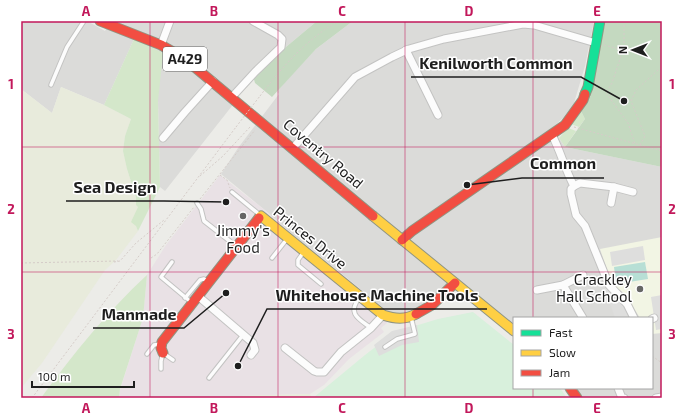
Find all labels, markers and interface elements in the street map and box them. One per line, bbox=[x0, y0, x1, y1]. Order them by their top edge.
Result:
text: A bbox=[82, 3, 91, 19]
text: B bbox=[210, 3, 218, 19]
text: C bbox=[338, 3, 346, 19]
text: D bbox=[465, 3, 474, 19]
text: E bbox=[593, 3, 601, 19]
north arrow bbox=[613, 30, 653, 70]
text: N bbox=[616, 46, 629, 54]
road number: A429 bbox=[163, 47, 207, 71]
callout: Kenilworth Common bbox=[411, 49, 581, 77]
text: Kenilworth Common bbox=[419, 53, 573, 72]
text: 1 bbox=[8, 76, 14, 92]
text: 1 bbox=[669, 76, 675, 92]
street label: Coventry Road bbox=[280, 115, 367, 192]
callout: Common bbox=[522, 150, 604, 178]
text: Common bbox=[530, 153, 596, 172]
callout: Sea Design bbox=[66, 173, 164, 201]
text: Sea Design bbox=[74, 177, 156, 196]
text: 2 bbox=[7, 201, 15, 217]
text: 2 bbox=[668, 201, 676, 217]
street label: Princes Drive bbox=[270, 202, 351, 272]
marker: Jimmy's Food bbox=[238, 211, 248, 221]
place label: Jimmy's Food bbox=[216, 221, 270, 256]
place label: Crackley Hall School bbox=[556, 270, 633, 305]
callout: Whitehouse Machine Tools bbox=[267, 281, 487, 309]
marker: Crackley Hall School bbox=[635, 284, 645, 294]
text: Whitehouse Machine Tools bbox=[275, 285, 479, 304]
callout: Manmade bbox=[93, 300, 184, 328]
text: Manmade bbox=[101, 304, 177, 323]
legend bbox=[513, 317, 653, 389]
text: Fast bbox=[549, 325, 573, 339]
text: 3 bbox=[7, 326, 15, 342]
text: 3 bbox=[668, 326, 676, 342]
text: Slow bbox=[549, 345, 576, 359]
scale bar bbox=[32, 363, 134, 389]
text: Jam bbox=[549, 365, 570, 379]
text: 100 m bbox=[38, 369, 70, 383]
text: A bbox=[82, 400, 91, 416]
text: B bbox=[210, 400, 218, 416]
text: C bbox=[338, 400, 346, 416]
text: D bbox=[465, 400, 474, 416]
text: E bbox=[593, 400, 601, 416]

